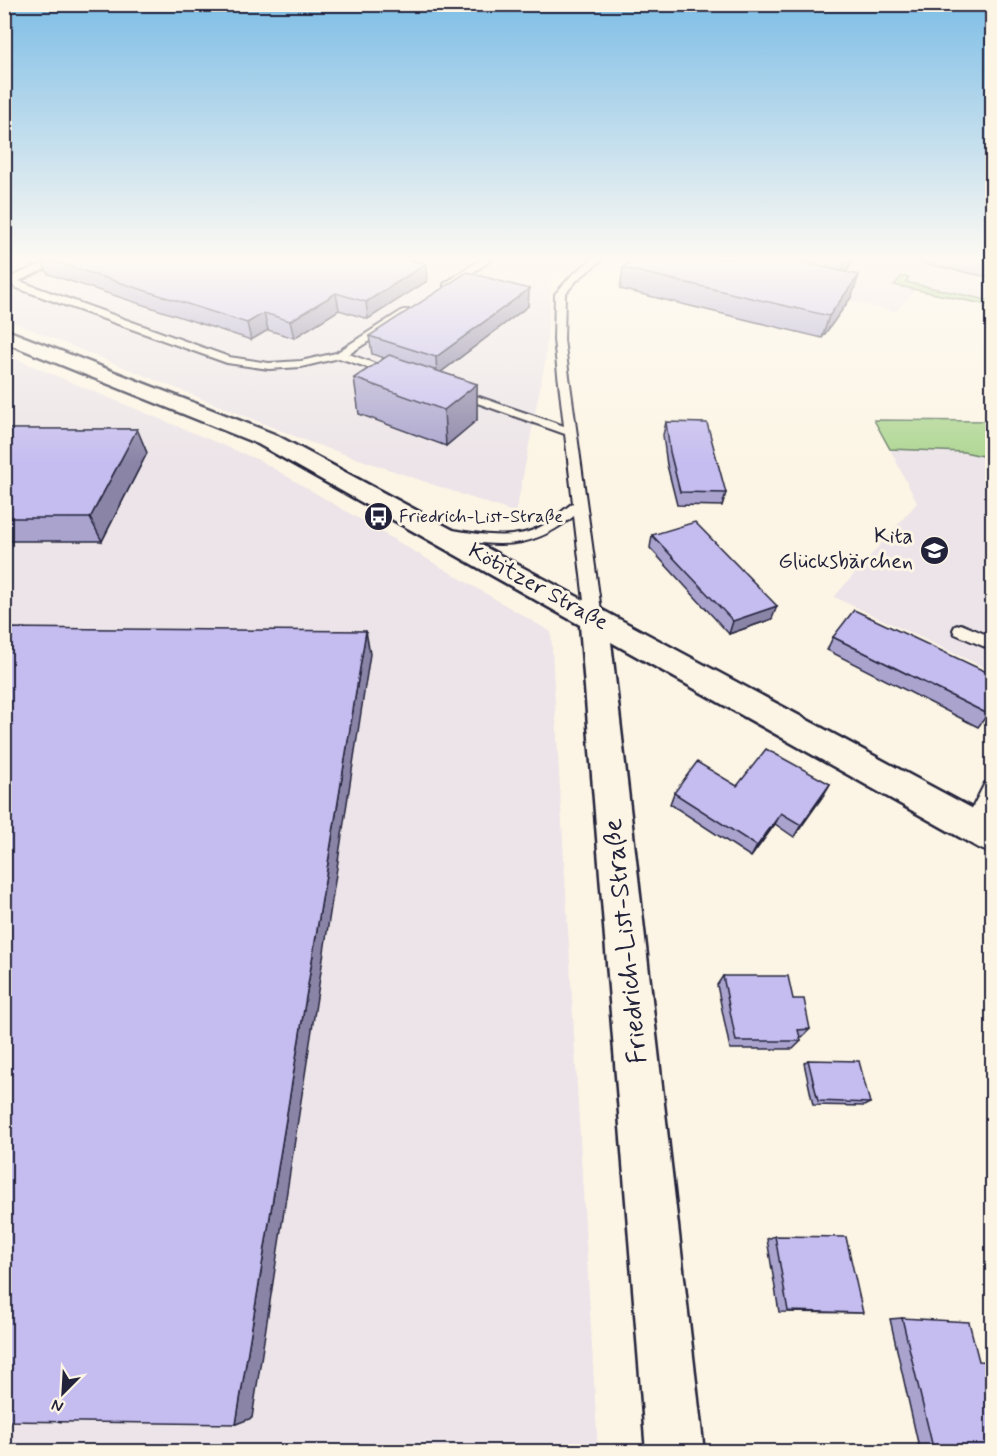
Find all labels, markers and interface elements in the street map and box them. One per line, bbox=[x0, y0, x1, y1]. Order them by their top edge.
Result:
bus stop icon: Friedrich-List-Straße bbox=[362, 501, 394, 533]
place label: Friedrich-List-Straße bbox=[399, 505, 563, 529]
place label: Kita Glücksbärchen bbox=[778, 523, 913, 576]
school or university icon: Kita Glücksbärchen bbox=[918, 534, 950, 566]
street label: Kötitzer Straße bbox=[463, 537, 613, 637]
street label: Friedrich-List-Straße bbox=[596, 817, 656, 1065]
north arrow bbox=[33, 1363, 93, 1423]
text: N bbox=[48, 1394, 67, 1417]

